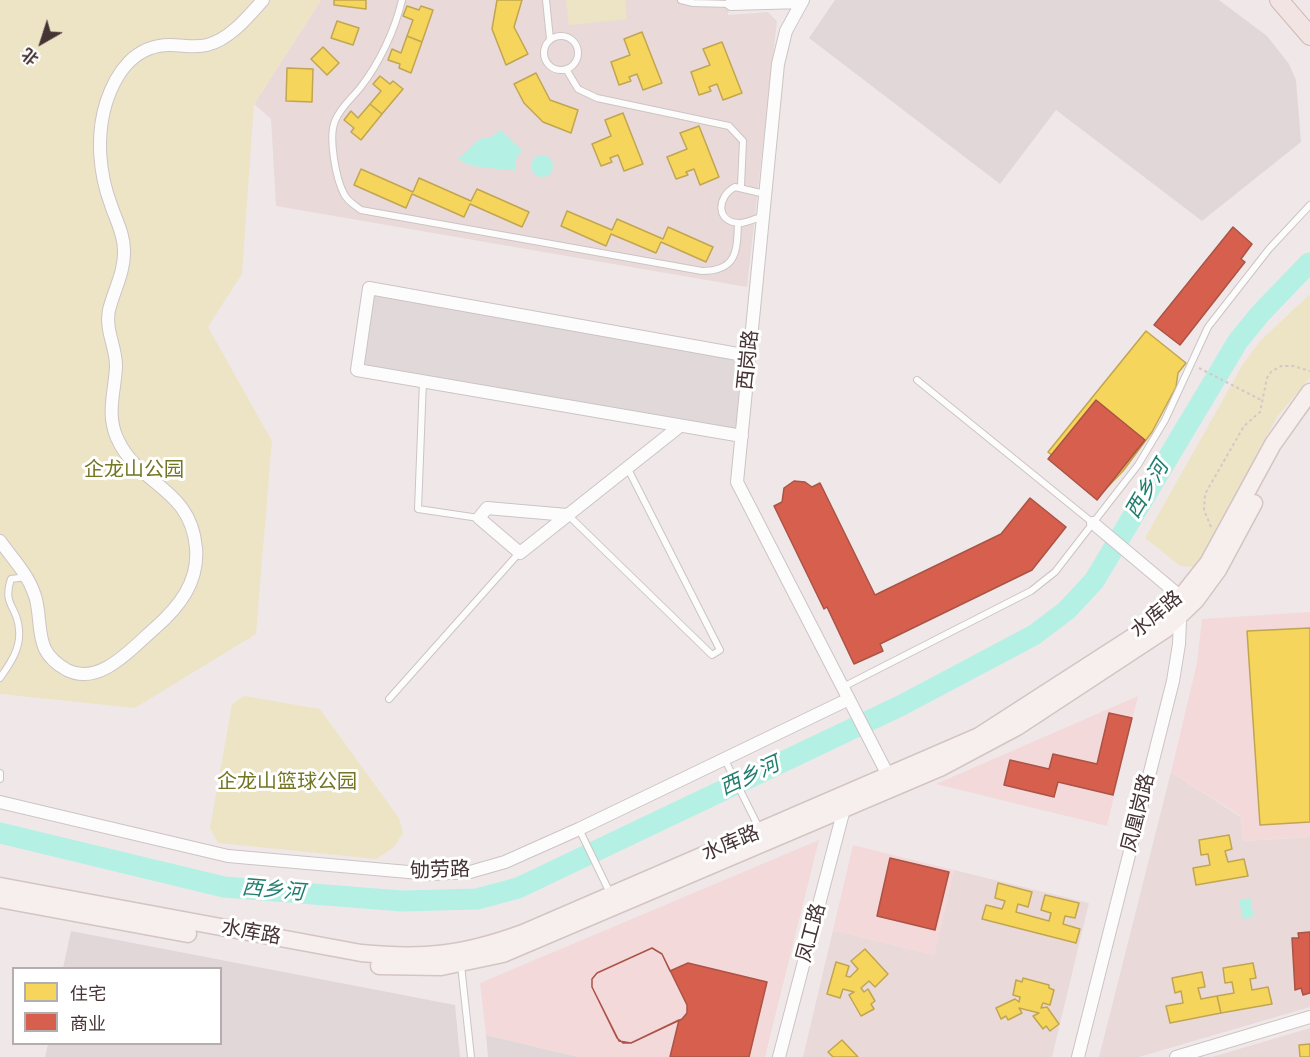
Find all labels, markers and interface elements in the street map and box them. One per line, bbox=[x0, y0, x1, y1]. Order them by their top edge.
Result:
north arrow bbox=[12, 12, 72, 72]
text: 北 bbox=[18, 43, 43, 70]
street label: 西岗路 bbox=[734, 329, 764, 391]
water label: 西乡河 bbox=[1121, 457, 1175, 523]
park label: 企龙山公园 bbox=[84, 459, 184, 483]
street label: 水库路 bbox=[1126, 587, 1188, 643]
water label: 西乡河 bbox=[716, 752, 784, 802]
park label: 企龙山篮球公园 bbox=[217, 771, 357, 795]
street label: 凤凰岗路 bbox=[1118, 771, 1160, 855]
street label: 水库路 bbox=[699, 821, 763, 867]
street label: 劬劳路 bbox=[410, 858, 470, 884]
water label: 西乡河 bbox=[241, 876, 305, 906]
street label: 凤工路 bbox=[793, 901, 831, 965]
street label: 水库路 bbox=[219, 916, 283, 950]
legend bbox=[12, 967, 222, 1045]
text: 住宅 bbox=[70, 982, 106, 1006]
text: 商业 bbox=[70, 1012, 106, 1036]

